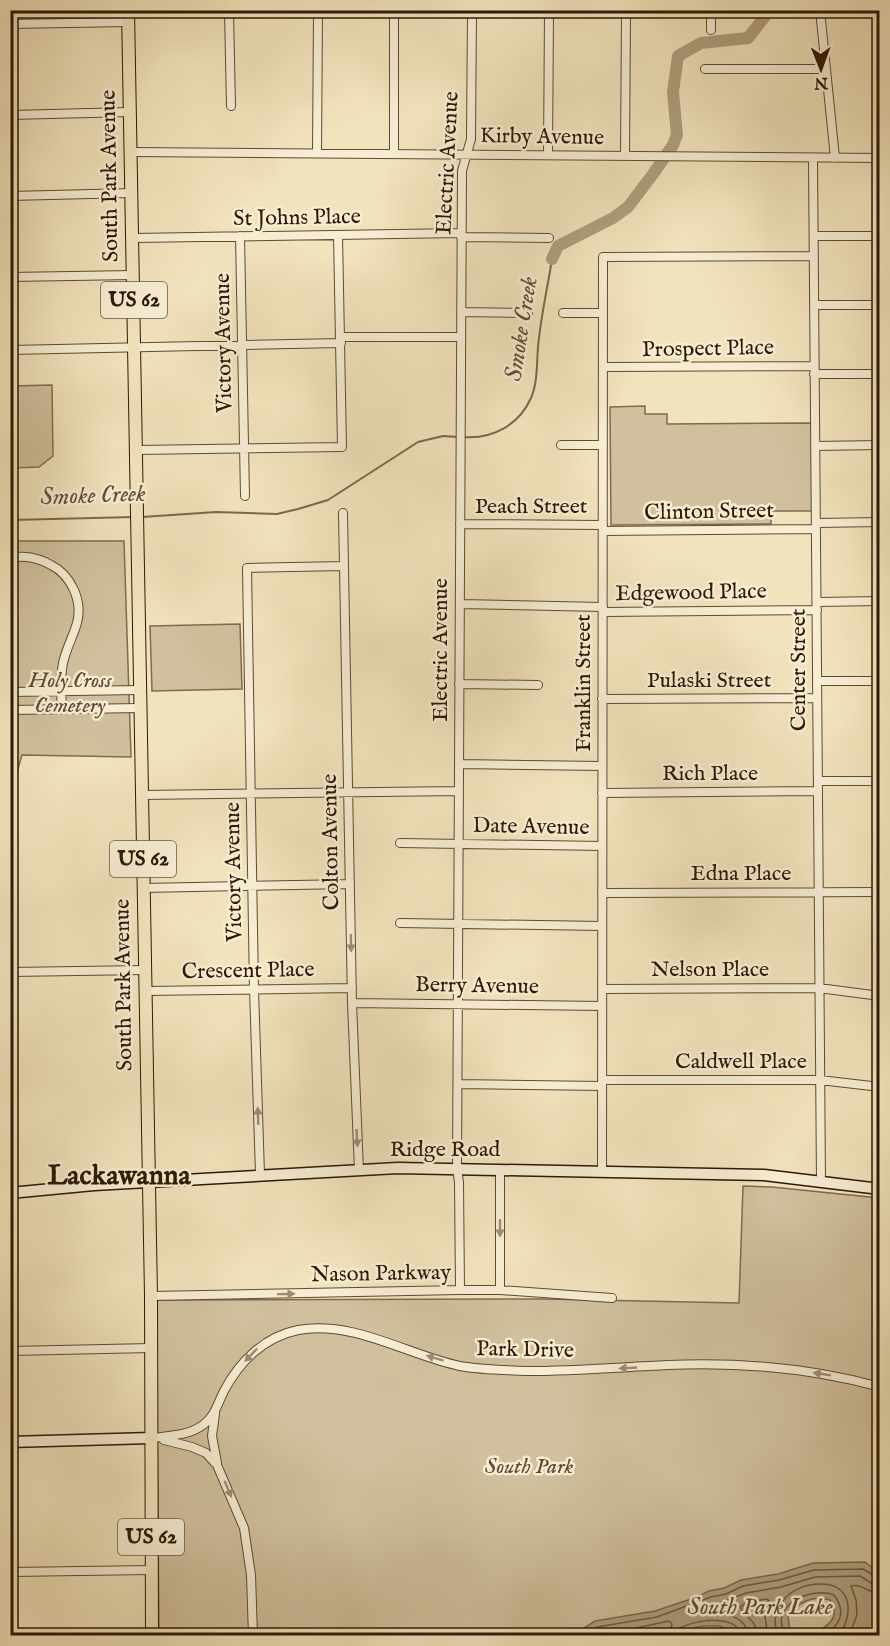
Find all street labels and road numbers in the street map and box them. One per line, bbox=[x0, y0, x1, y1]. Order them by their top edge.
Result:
street label: South Park Avenue bbox=[94, 90, 126, 262]
street label: Electric Avenue bbox=[430, 91, 466, 235]
street label: Kirby Avenue bbox=[480, 122, 604, 152]
street label: St Johns Place bbox=[233, 203, 361, 233]
street label: Victory Avenue bbox=[209, 273, 239, 414]
road number: US 62 bbox=[101, 282, 167, 318]
street label: Prospect Place bbox=[642, 334, 774, 364]
street label: Peach Street bbox=[475, 493, 588, 521]
street label: Clinton Street bbox=[644, 497, 775, 527]
street label: Electric Avenue bbox=[427, 578, 455, 722]
street label: Edgewood Place bbox=[615, 578, 767, 608]
street label: Center Street bbox=[785, 608, 813, 731]
street label: Franklin Street bbox=[570, 614, 598, 752]
street label: Pulaski Street bbox=[647, 667, 772, 695]
street label: Rich Place bbox=[662, 760, 758, 788]
street label: Colton Avenue bbox=[316, 773, 346, 911]
street label: Victory Avenue bbox=[219, 802, 249, 943]
street label: Date Avenue bbox=[472, 812, 590, 842]
road number: US 62 bbox=[110, 841, 176, 877]
street label: Edna Place bbox=[691, 860, 791, 888]
street label: South Park Avenue bbox=[108, 899, 140, 1071]
street label: Crescent Place bbox=[181, 956, 315, 986]
street label: Nelson Place bbox=[651, 956, 769, 984]
street label: Berry Avenue bbox=[415, 971, 539, 1001]
street label: Caldwell Place bbox=[675, 1048, 807, 1076]
street label: Ridge Road bbox=[390, 1136, 501, 1164]
street label: Nason Parkway bbox=[311, 1259, 452, 1289]
street label: Park Drive bbox=[476, 1335, 574, 1365]
road number: US 62 bbox=[118, 1519, 184, 1555]

